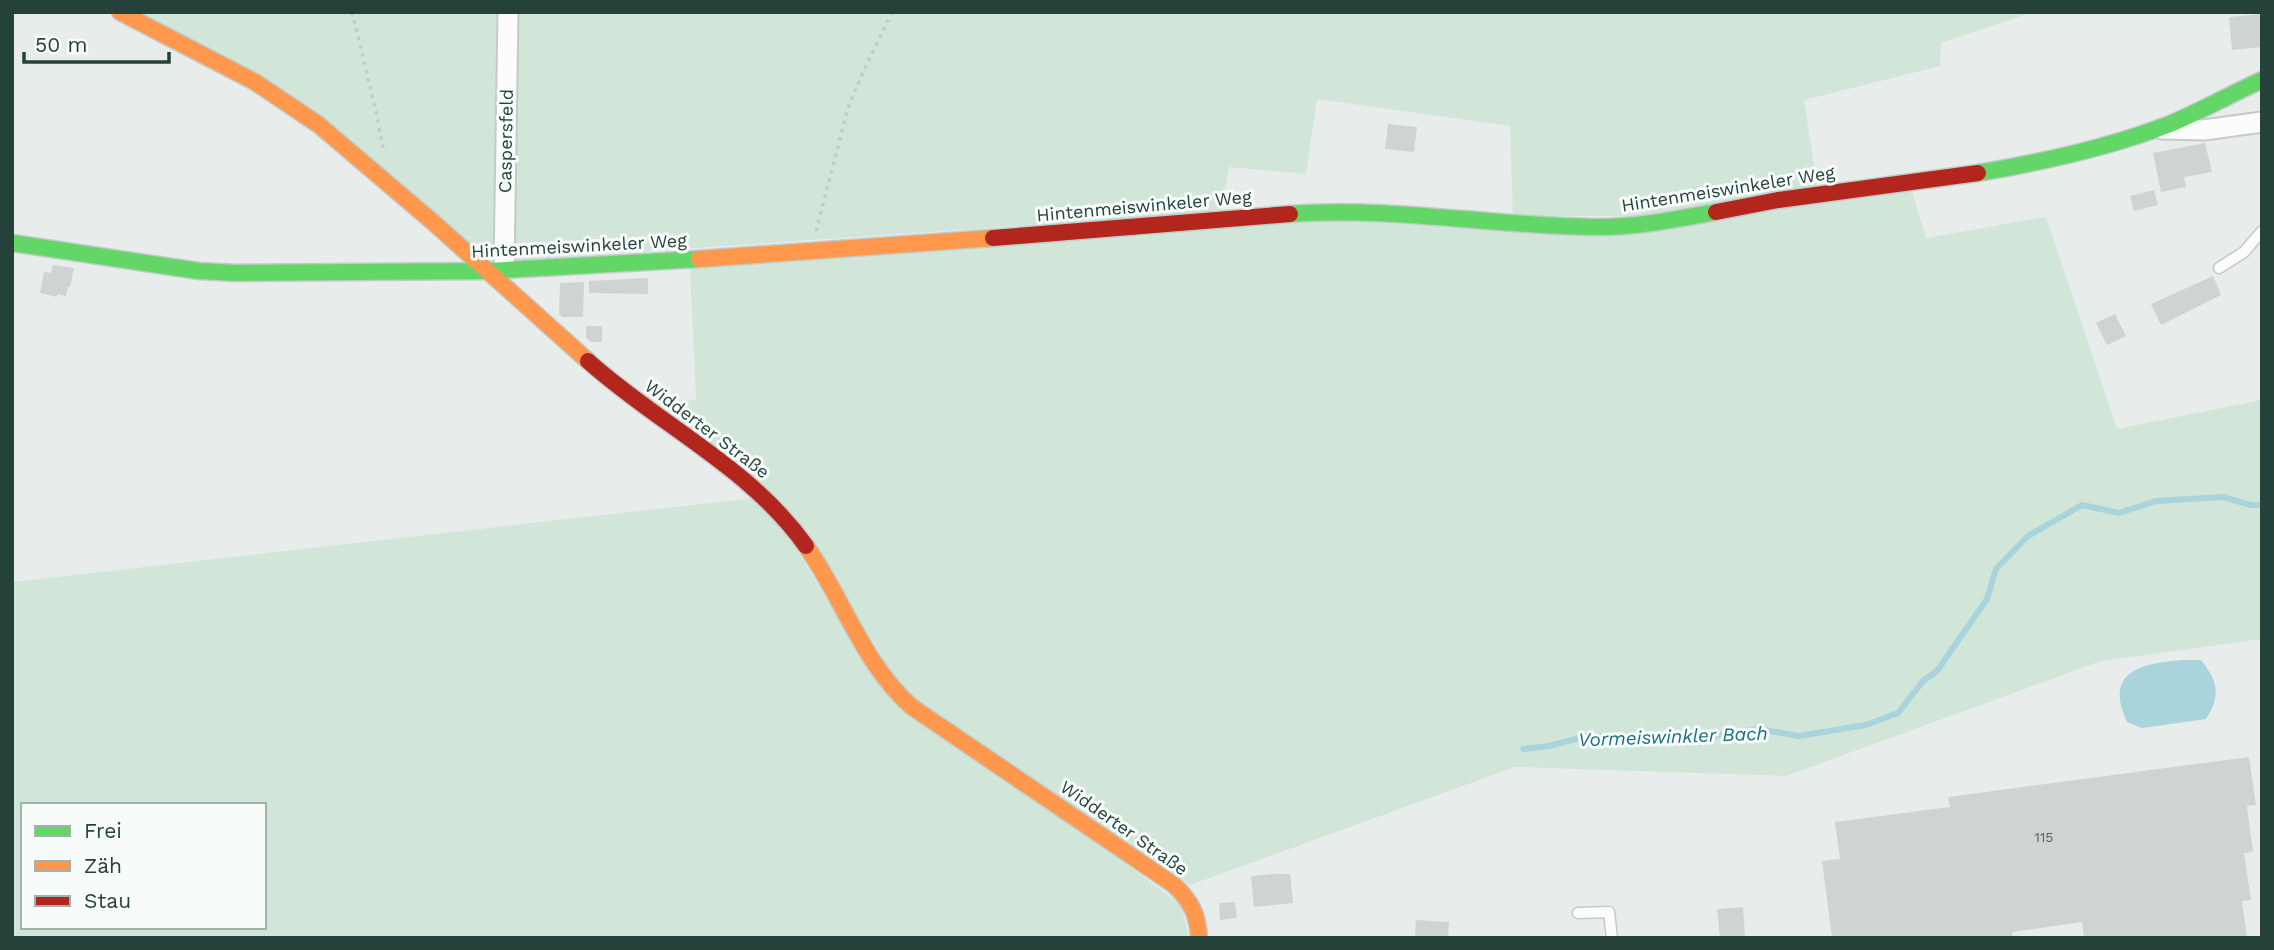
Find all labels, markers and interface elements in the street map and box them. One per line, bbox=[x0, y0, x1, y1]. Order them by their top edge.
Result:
scale bar bbox=[24, 21, 170, 65]
text: 50 m bbox=[35, 32, 87, 57]
street label: Caspersfeld bbox=[494, 89, 517, 193]
street label: Hintenmeiswinkeler Weg bbox=[1620, 161, 1837, 216]
street label: Hintenmeiswinkeler Weg bbox=[1036, 186, 1253, 225]
street label: Hintenmeiswinkeler Weg bbox=[471, 229, 688, 262]
street label: Widderter Straße bbox=[641, 375, 774, 482]
water label: Vormeiswinkler Bach bbox=[1578, 722, 1768, 751]
street label: Widderter Straße bbox=[1057, 776, 1192, 879]
legend bbox=[21, 803, 266, 929]
text: Frei bbox=[84, 818, 122, 843]
house number: 115 bbox=[2034, 829, 2054, 845]
text: Zäh bbox=[84, 853, 122, 878]
text: Stau bbox=[84, 888, 131, 913]

